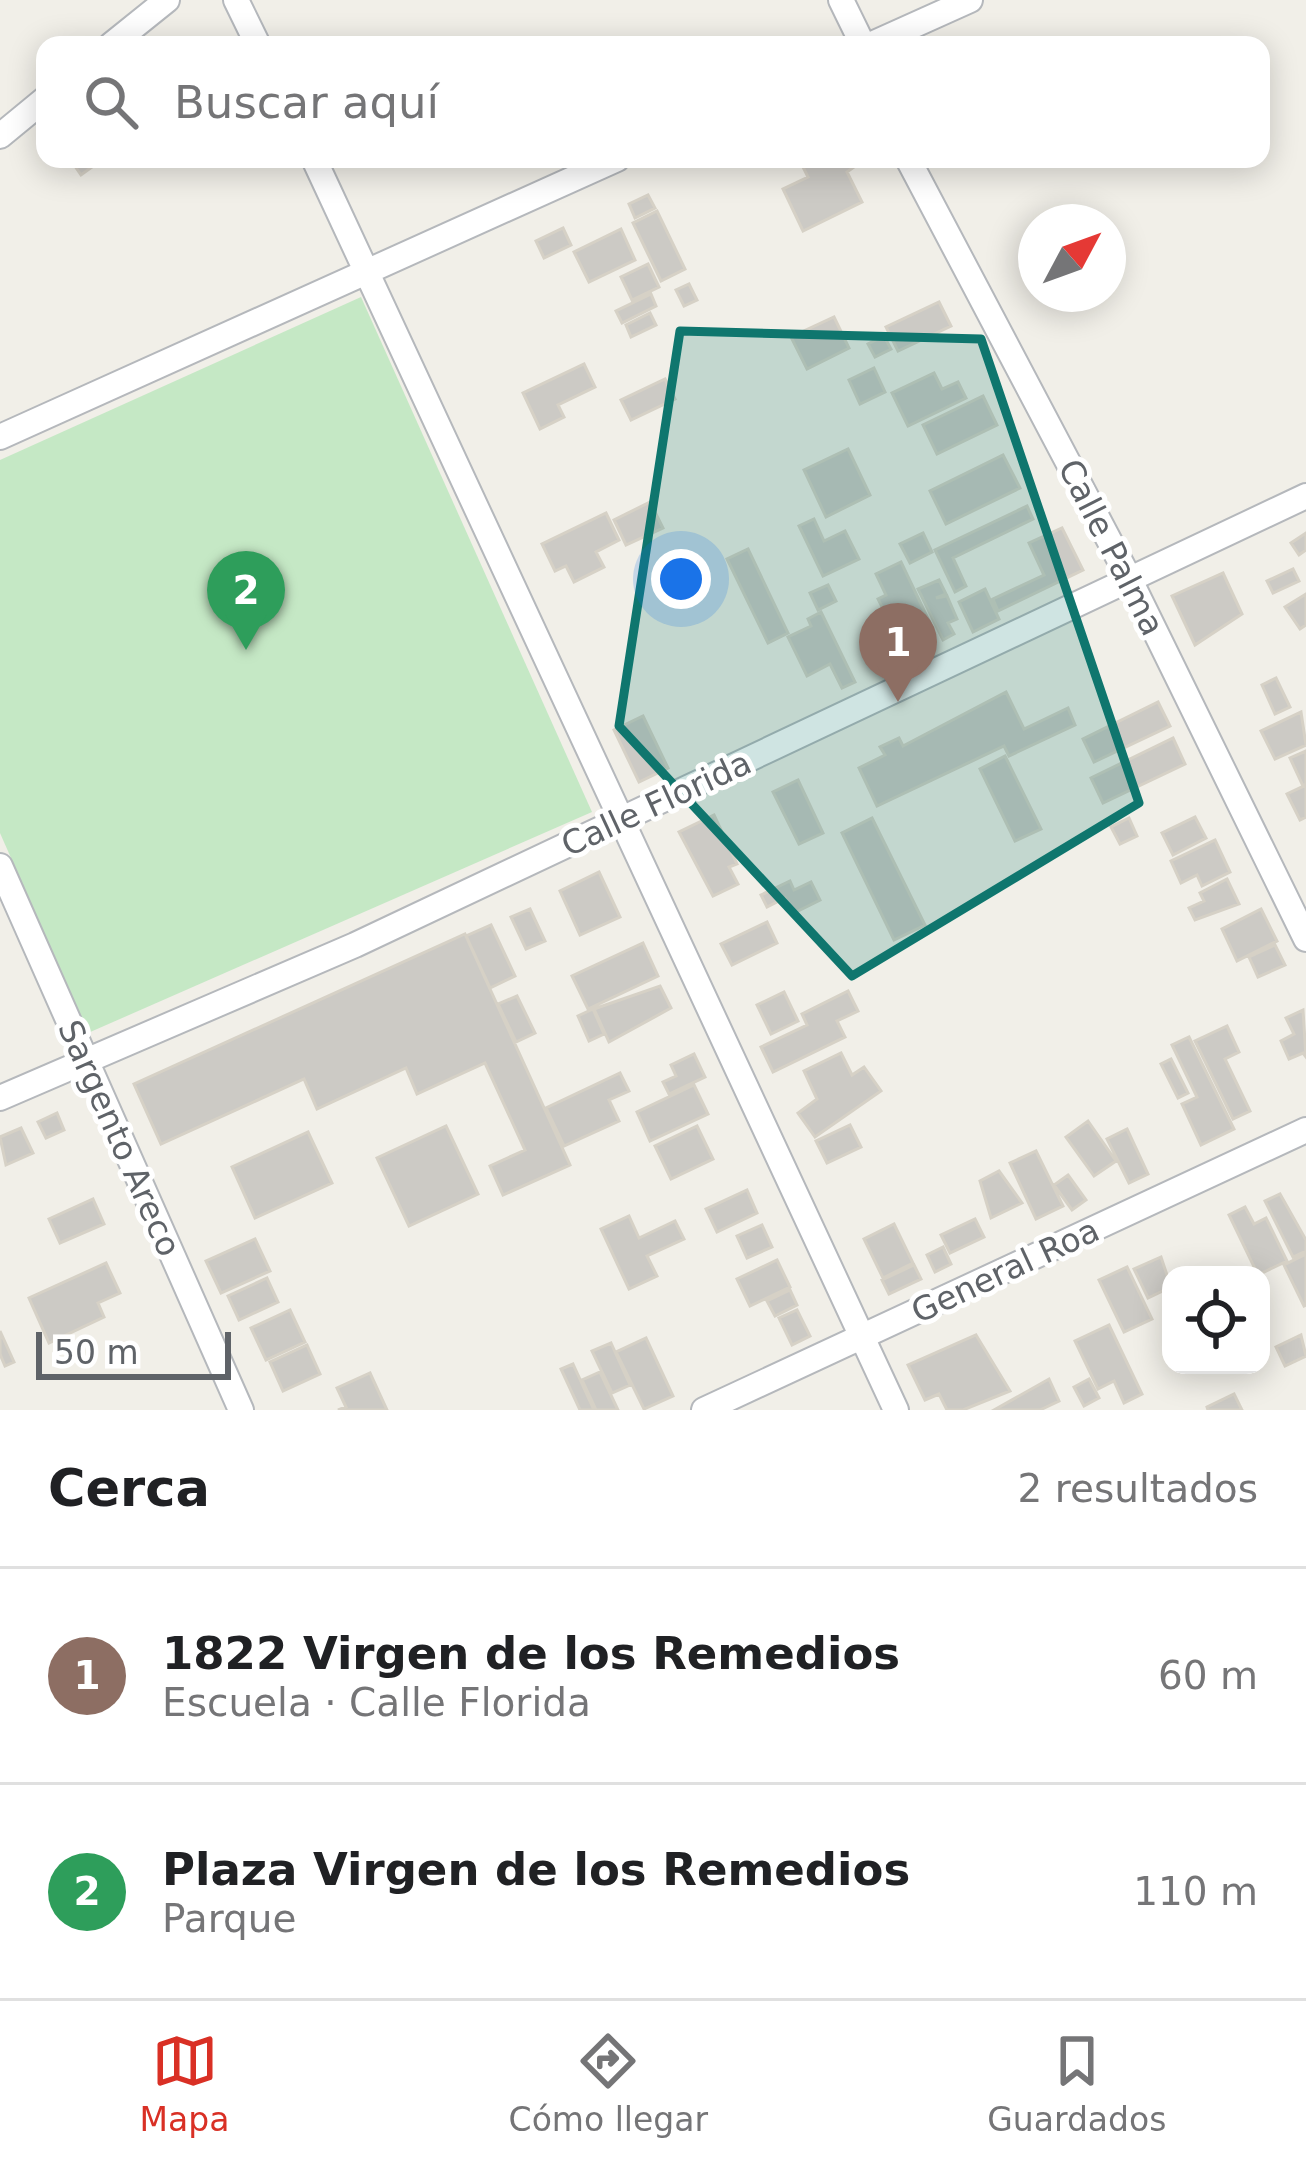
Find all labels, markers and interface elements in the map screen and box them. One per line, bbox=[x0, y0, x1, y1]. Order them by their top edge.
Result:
search box bbox=[36, 36, 1270, 168]
icon: search bbox=[78, 69, 144, 135]
text: Buscar aquí bbox=[174, 76, 439, 129]
north arrow bbox=[1018, 204, 1126, 312]
street label: Calle Palma bbox=[1050, 453, 1173, 642]
your location bbox=[651, 549, 711, 609]
pin: 2 bbox=[207, 551, 285, 650]
pin: 1 bbox=[859, 603, 937, 702]
street label: Calle Florida bbox=[555, 743, 757, 864]
street label: Sargento Areco bbox=[50, 1014, 189, 1262]
street label: General Roa bbox=[905, 1210, 1105, 1331]
map controls bbox=[1162, 1266, 1270, 1374]
button: locate bbox=[1162, 1266, 1270, 1374]
scale bar bbox=[36, 1326, 231, 1379]
text: 50 m bbox=[54, 1333, 139, 1372]
text: Cerca bbox=[48, 1459, 210, 1518]
text: 2 resultados bbox=[1018, 1466, 1258, 1511]
text: 1822 Virgen de los Remedios bbox=[162, 1627, 900, 1680]
text: 1 bbox=[73, 1653, 101, 1698]
text: 60 m bbox=[1158, 1653, 1258, 1698]
text: Escuela · Calle Florida bbox=[162, 1680, 591, 1725]
text: Plaza Virgen de los Remedios bbox=[162, 1843, 910, 1896]
text: 2 bbox=[73, 1869, 101, 1914]
text: 110 m bbox=[1133, 1869, 1258, 1914]
text: Parque bbox=[162, 1896, 296, 1941]
tab: Mapa bbox=[140, 2028, 229, 2139]
tab: Cómo llegar bbox=[509, 2028, 708, 2139]
tab: Guardados bbox=[987, 2028, 1166, 2139]

